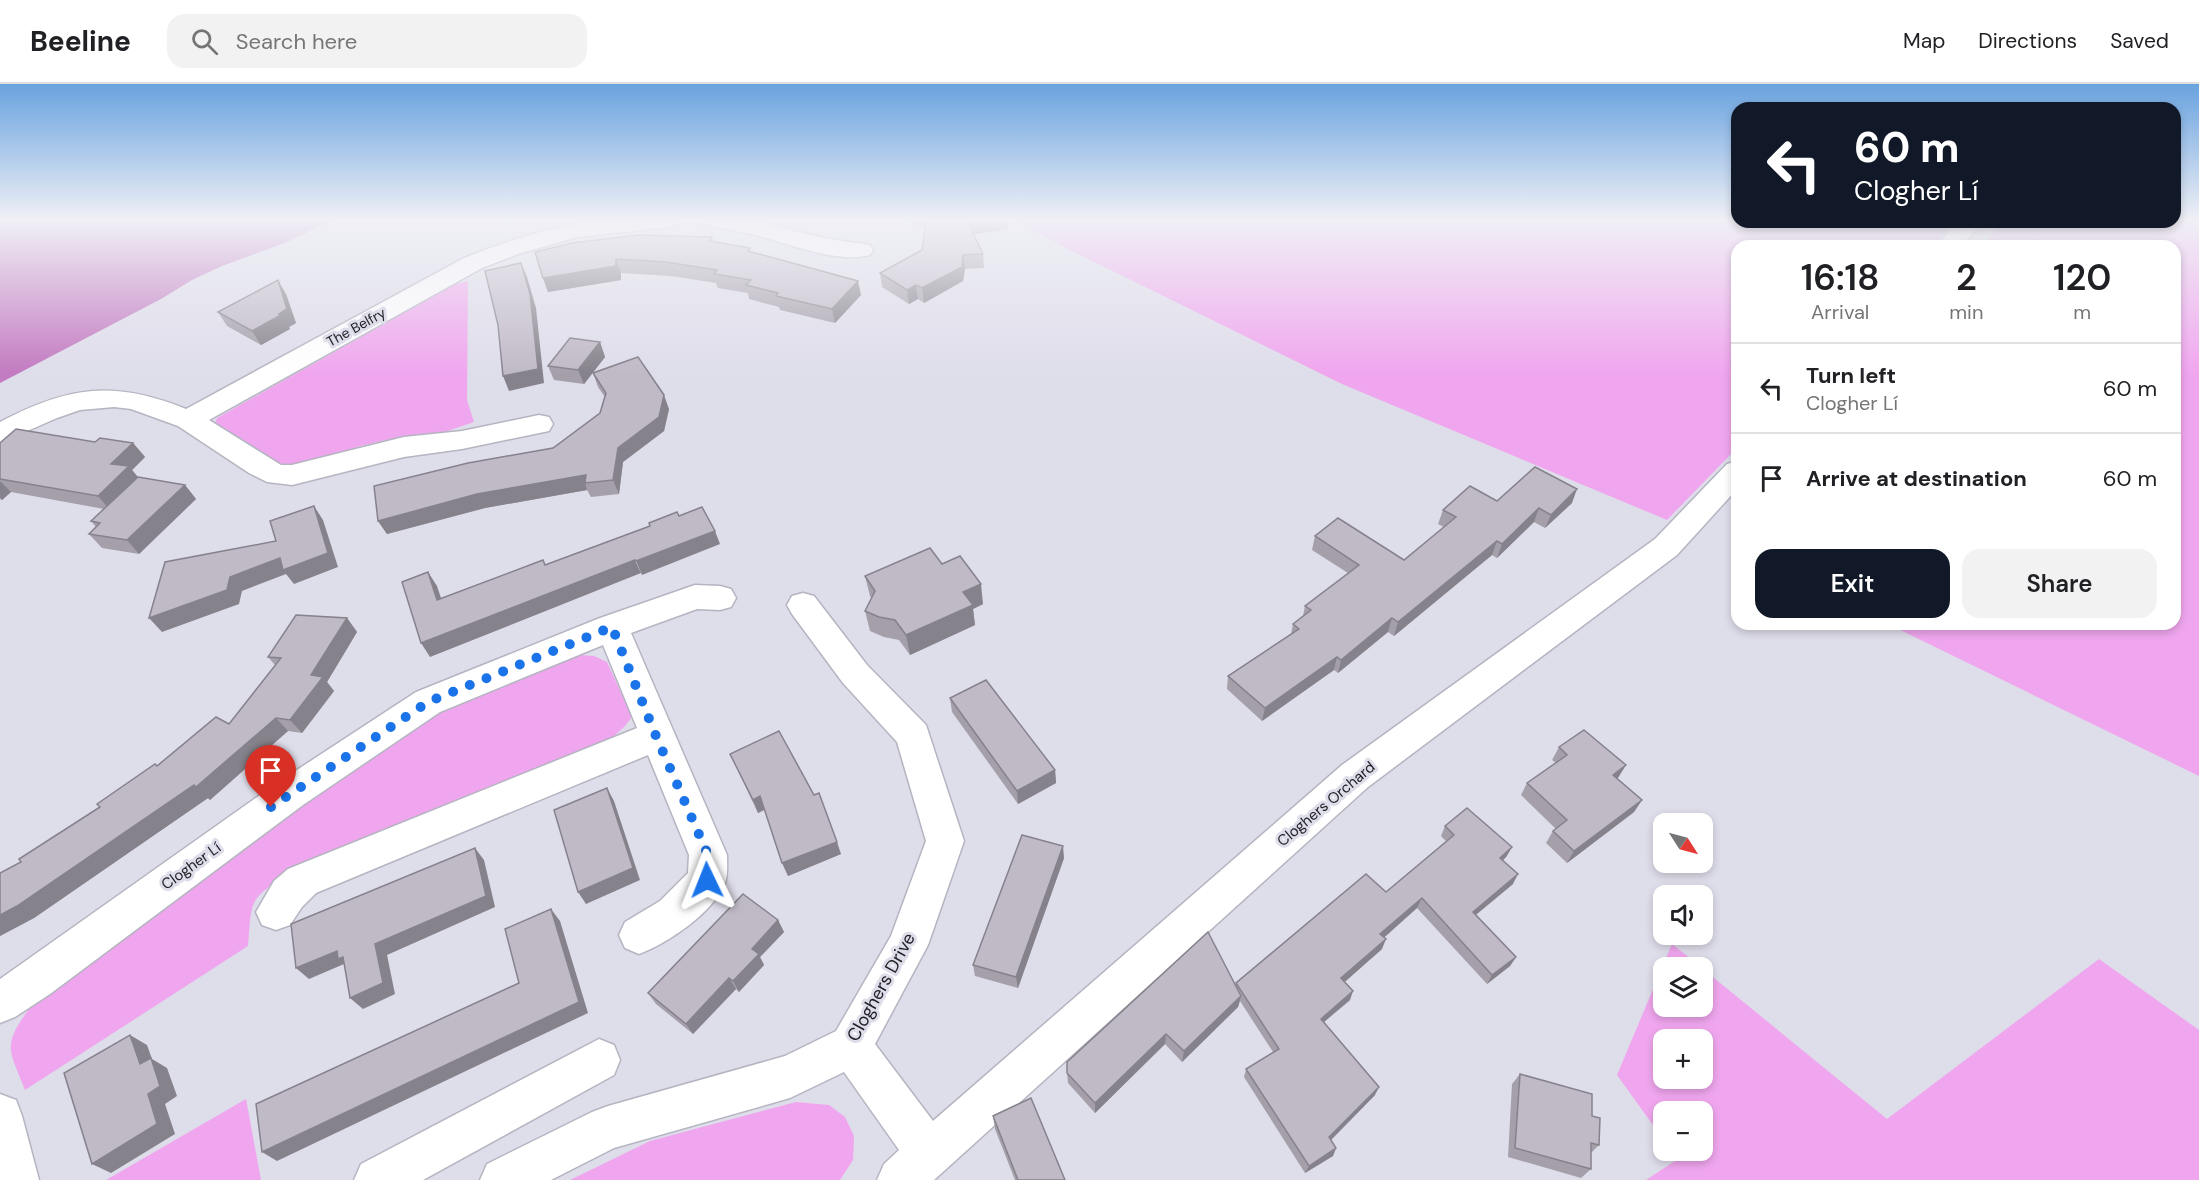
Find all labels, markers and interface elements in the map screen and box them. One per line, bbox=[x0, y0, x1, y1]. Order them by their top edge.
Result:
search box bbox=[167, 14, 587, 68]
text: Beeline bbox=[30, 23, 131, 60]
icon: search bbox=[188, 25, 221, 58]
text: Search here bbox=[236, 27, 357, 56]
text: Map bbox=[1903, 27, 1945, 55]
text: Directions bbox=[1978, 27, 2077, 55]
text: Saved bbox=[2110, 27, 2169, 55]
text: 60 m bbox=[1854, 120, 1960, 175]
icon: left bbox=[1755, 126, 1833, 204]
text: Clogher Lí bbox=[1854, 173, 1978, 208]
text: 16:18 bbox=[1801, 254, 1880, 301]
text: 2 bbox=[1956, 254, 1977, 301]
text: 120 bbox=[2053, 254, 2111, 301]
text: Arrival bbox=[1811, 299, 1869, 325]
text: min bbox=[1949, 299, 1983, 325]
text: m bbox=[2073, 299, 2091, 325]
street label: The Belfry bbox=[323, 303, 389, 351]
text: Turn left bbox=[1806, 361, 1896, 390]
icon: left bbox=[1755, 372, 1788, 405]
text: 60 m bbox=[2103, 374, 2157, 403]
text: Clogher Lí bbox=[1806, 390, 1898, 416]
icon: arrive bbox=[1755, 462, 1788, 495]
text: Arrive at destination bbox=[1806, 464, 2027, 493]
text: 60 m bbox=[2103, 464, 2157, 493]
button: Exit bbox=[1755, 549, 1950, 618]
button: Share bbox=[1962, 549, 2157, 618]
pin bbox=[245, 745, 296, 807]
icon: arrive bbox=[254, 754, 287, 787]
street label: Cloghers Orchard bbox=[1273, 757, 1379, 851]
north arrow bbox=[1653, 813, 1713, 873]
map controls bbox=[1653, 813, 1713, 1161]
street label: Clogher Lí bbox=[157, 837, 225, 894]
position arrow bbox=[675, 848, 739, 912]
button: sound bbox=[1653, 885, 1713, 945]
street label: Cloghers Drive bbox=[841, 928, 921, 1046]
button: layers bbox=[1653, 957, 1713, 1017]
button: + bbox=[1653, 1029, 1713, 1089]
button: − bbox=[1653, 1101, 1713, 1161]

